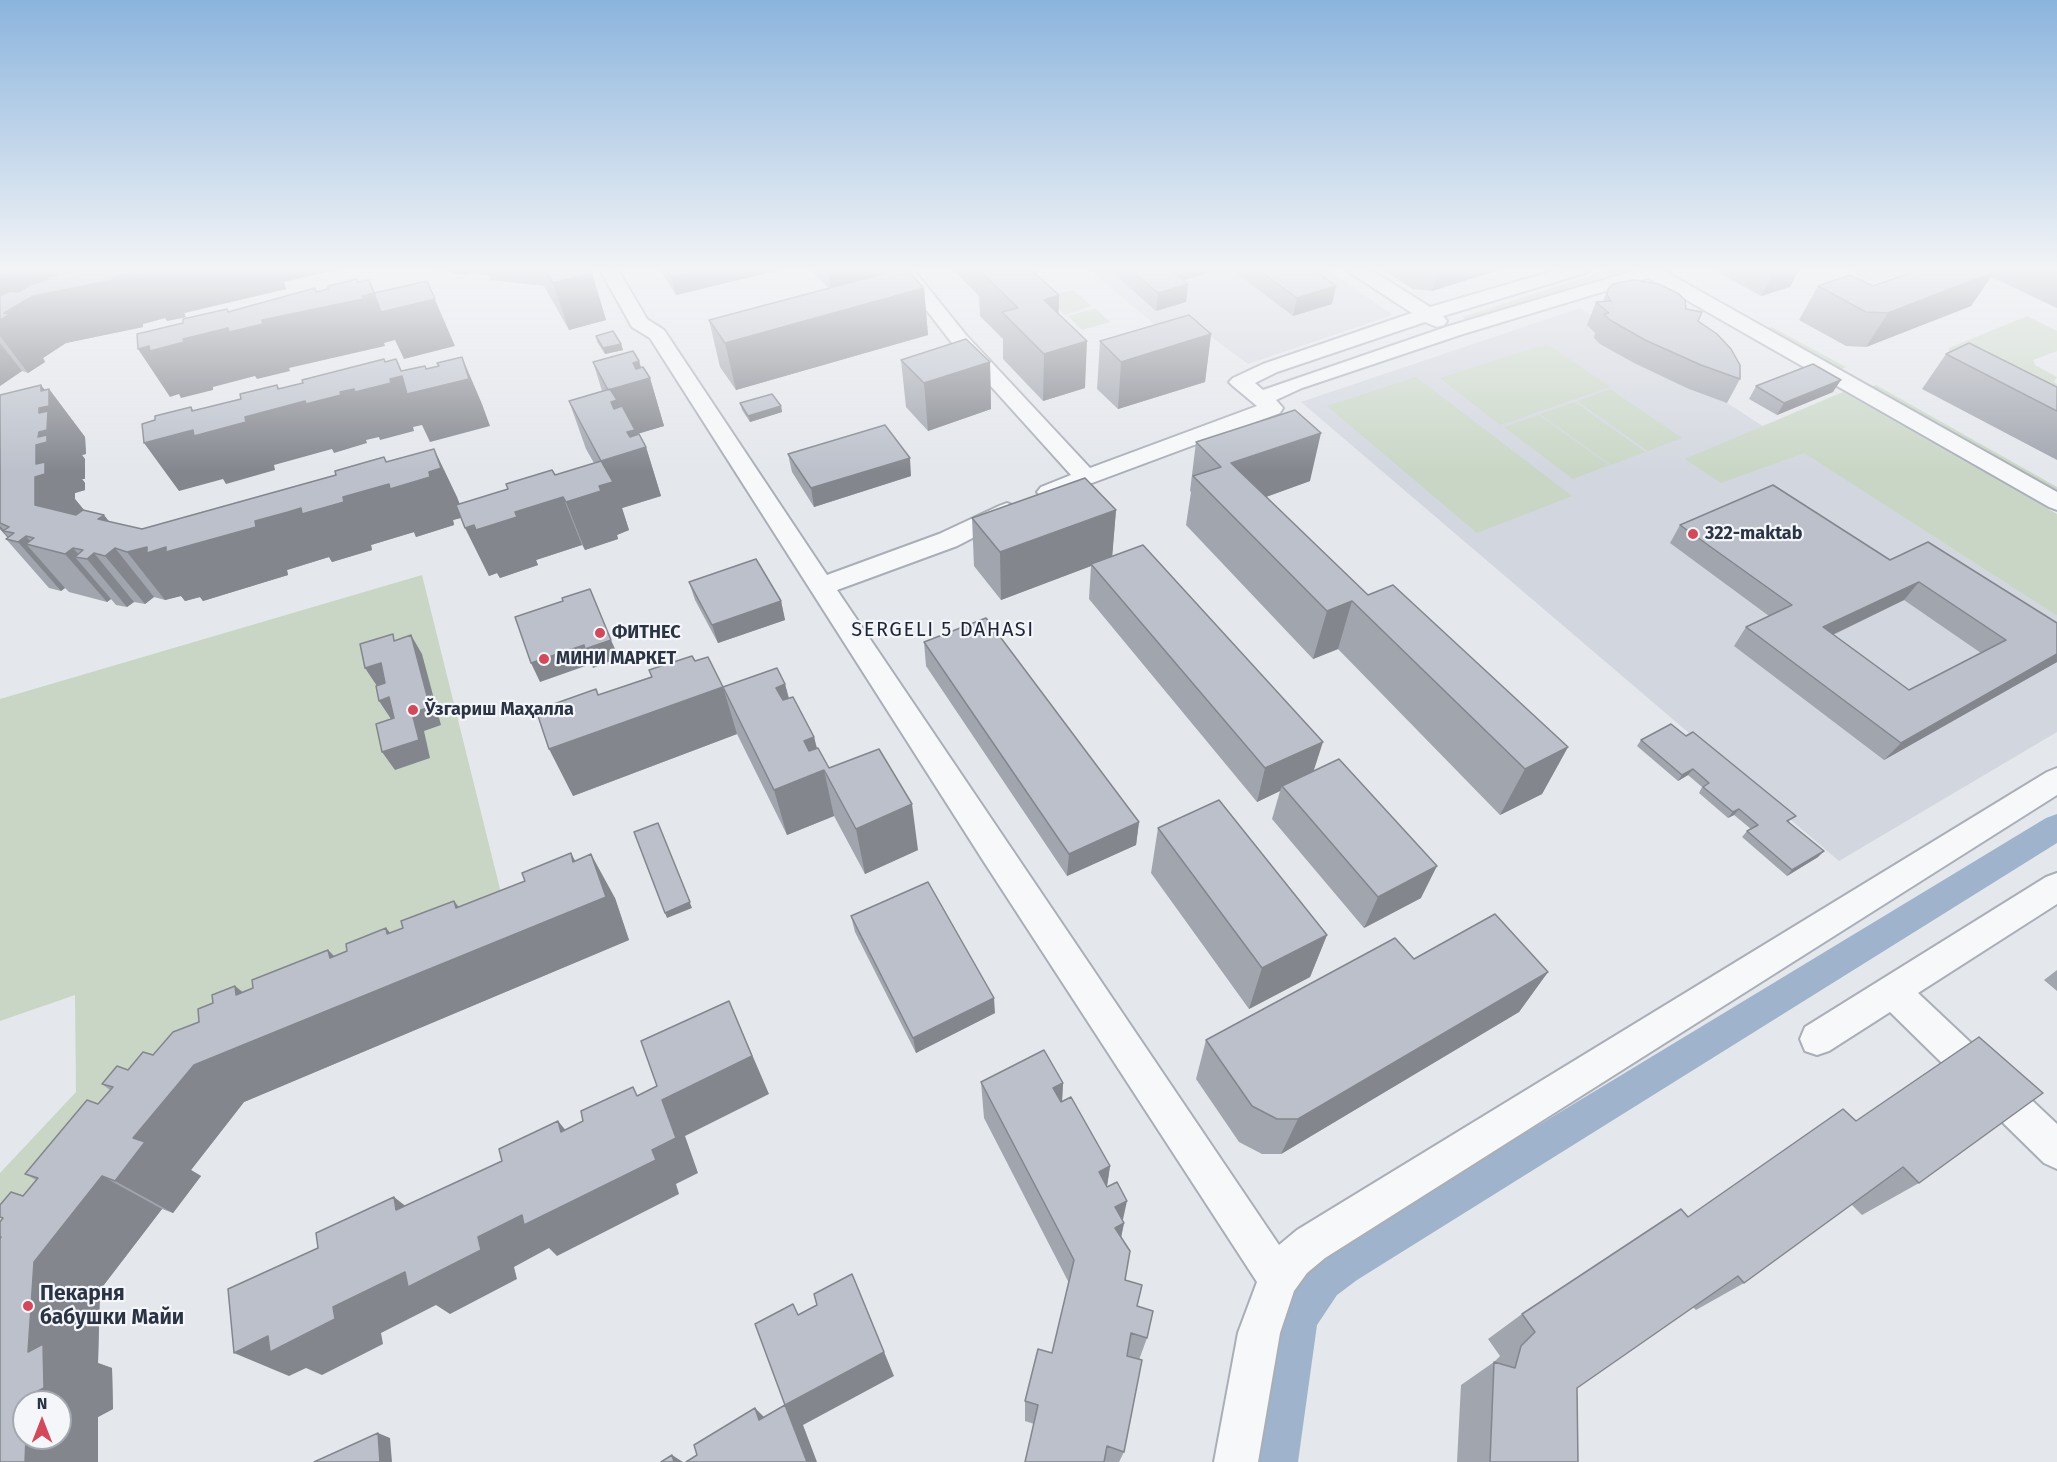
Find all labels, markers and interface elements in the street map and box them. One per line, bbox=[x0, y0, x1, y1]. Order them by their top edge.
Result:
place label: 322-maktab bbox=[1705, 523, 1802, 545]
marker: 322-maktab bbox=[1686, 527, 1700, 541]
district label: SERGELI 5 DAHASI bbox=[851, 618, 1035, 642]
place label: ФИТНЕС bbox=[612, 622, 681, 644]
marker: ФИТНЕС bbox=[593, 626, 607, 640]
place label: МИНИ МАРКЕТ bbox=[556, 648, 676, 670]
marker: МИНИ МАРКЕТ bbox=[537, 652, 551, 666]
place label: Ўзгариш Маҳалла bbox=[425, 699, 574, 721]
marker: Ўзгариш Маҳалла bbox=[406, 703, 420, 717]
place label: Пекарня бабушки Майи bbox=[40, 1281, 184, 1331]
marker: Пекарня бабушки Майи bbox=[21, 1299, 35, 1313]
north arrow bbox=[12, 1390, 72, 1450]
text: N bbox=[37, 1394, 47, 1413]

